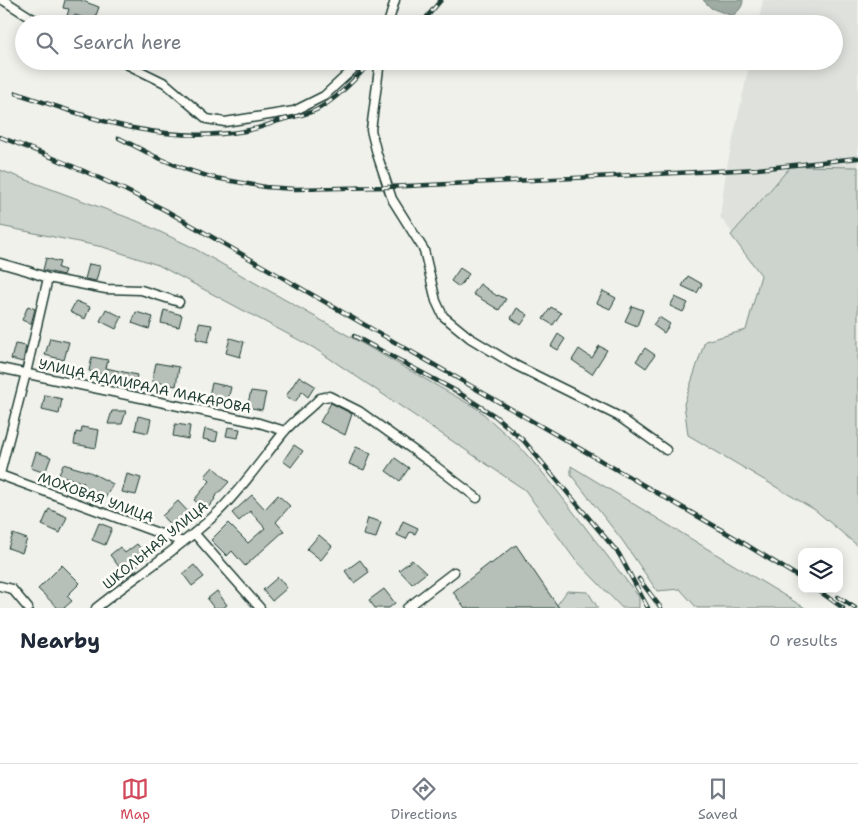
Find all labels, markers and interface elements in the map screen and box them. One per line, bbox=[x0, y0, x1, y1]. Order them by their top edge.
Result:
search box bbox=[15, 15, 843, 70]
icon: search bbox=[33, 29, 61, 57]
text: Search here bbox=[73, 30, 182, 55]
street label: УЛИЦА АДМИРАЛА МАКАРОВА bbox=[37, 355, 253, 417]
street label: МОХОВАЯ УЛИЦА bbox=[36, 468, 156, 526]
street label: ШКОЛЬНАЯ УЛИЦА bbox=[99, 497, 211, 593]
map controls bbox=[798, 548, 843, 593]
button: layers bbox=[798, 548, 843, 593]
text: Nearby bbox=[20, 627, 100, 655]
text: 0 results bbox=[769, 630, 838, 651]
tab: Map bbox=[120, 775, 150, 823]
tab: Directions bbox=[391, 775, 458, 823]
tab: Saved bbox=[698, 775, 738, 823]

